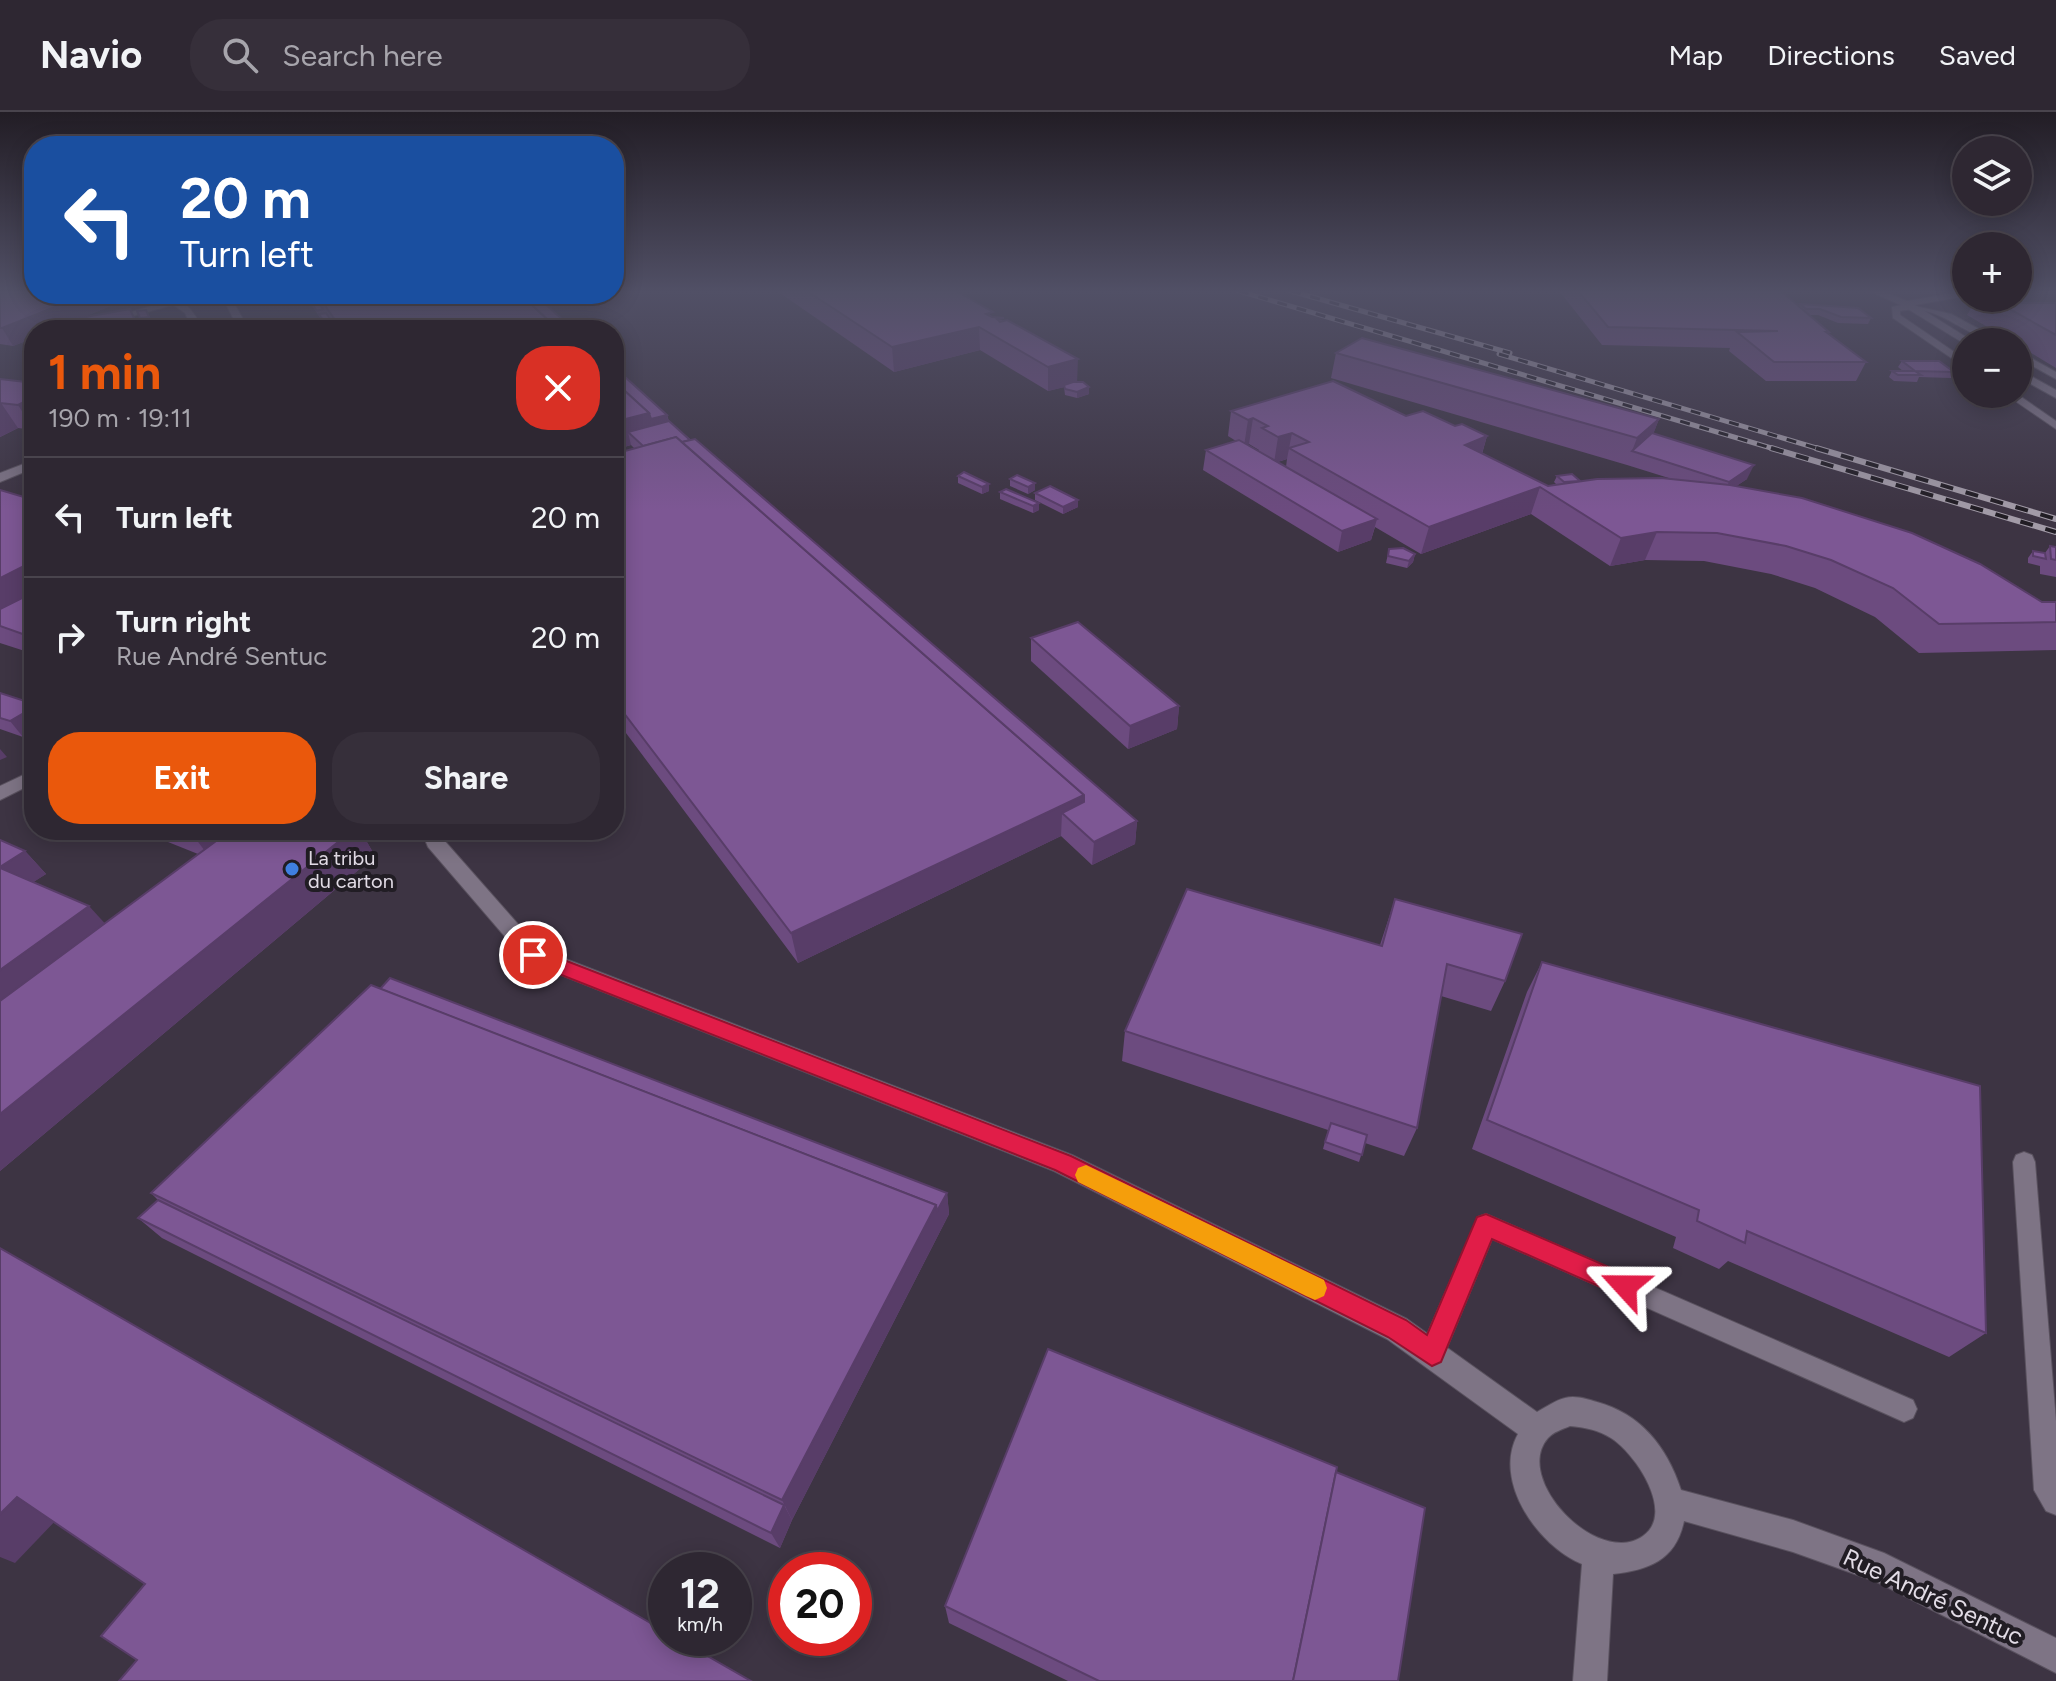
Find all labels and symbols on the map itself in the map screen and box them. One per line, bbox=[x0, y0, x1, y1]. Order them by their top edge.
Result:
place label: La tribu du carton bbox=[308, 846, 394, 893]
marker: La tribu du carton bbox=[283, 860, 301, 878]
pin bbox=[499, 921, 567, 989]
position arrow bbox=[1583, 1244, 1667, 1328]
street label: Rue André Sentuc bbox=[1839, 1542, 2028, 1651]
speed limit sign: 20 bbox=[768, 1552, 872, 1656]

